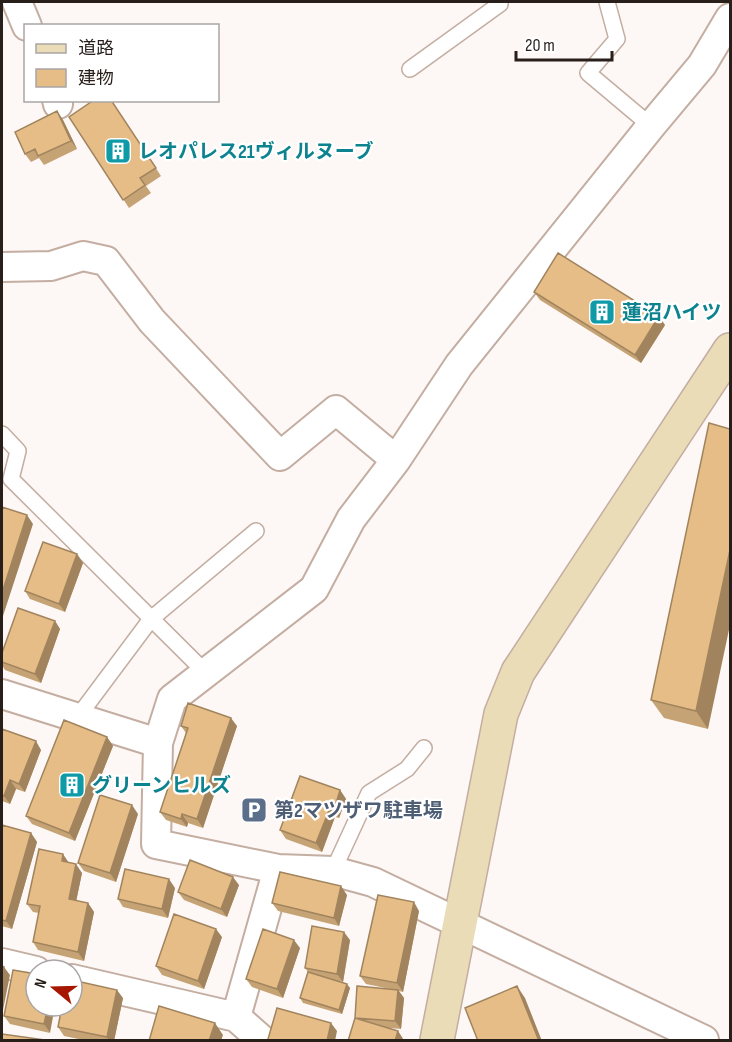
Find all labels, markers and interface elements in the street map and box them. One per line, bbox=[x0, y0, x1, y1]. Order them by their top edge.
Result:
legend bbox=[24, 24, 219, 102]
scale bar bbox=[516, 24, 612, 62]
text: 20 m bbox=[525, 35, 555, 56]
text: 道路 bbox=[78, 38, 114, 59]
text: 建物 bbox=[78, 68, 114, 89]
building icon: レオパレス21ヴィルヌーブ bbox=[103, 136, 133, 166]
place label: レオパレス21ヴィルヌーブ bbox=[138, 140, 373, 164]
building icon: 蓮沼ハイツ bbox=[587, 297, 617, 327]
place label: 蓮沼ハイツ bbox=[622, 301, 722, 325]
building icon: グリーンヒルズ bbox=[57, 770, 87, 800]
place label: グリーンヒルズ bbox=[92, 774, 231, 798]
parking icon: 第2マツザワ駐車場 bbox=[239, 795, 269, 825]
place label: 第2マツザワ駐車場 bbox=[274, 799, 443, 823]
north arrow bbox=[24, 958, 84, 1018]
text: N bbox=[31, 976, 52, 991]

